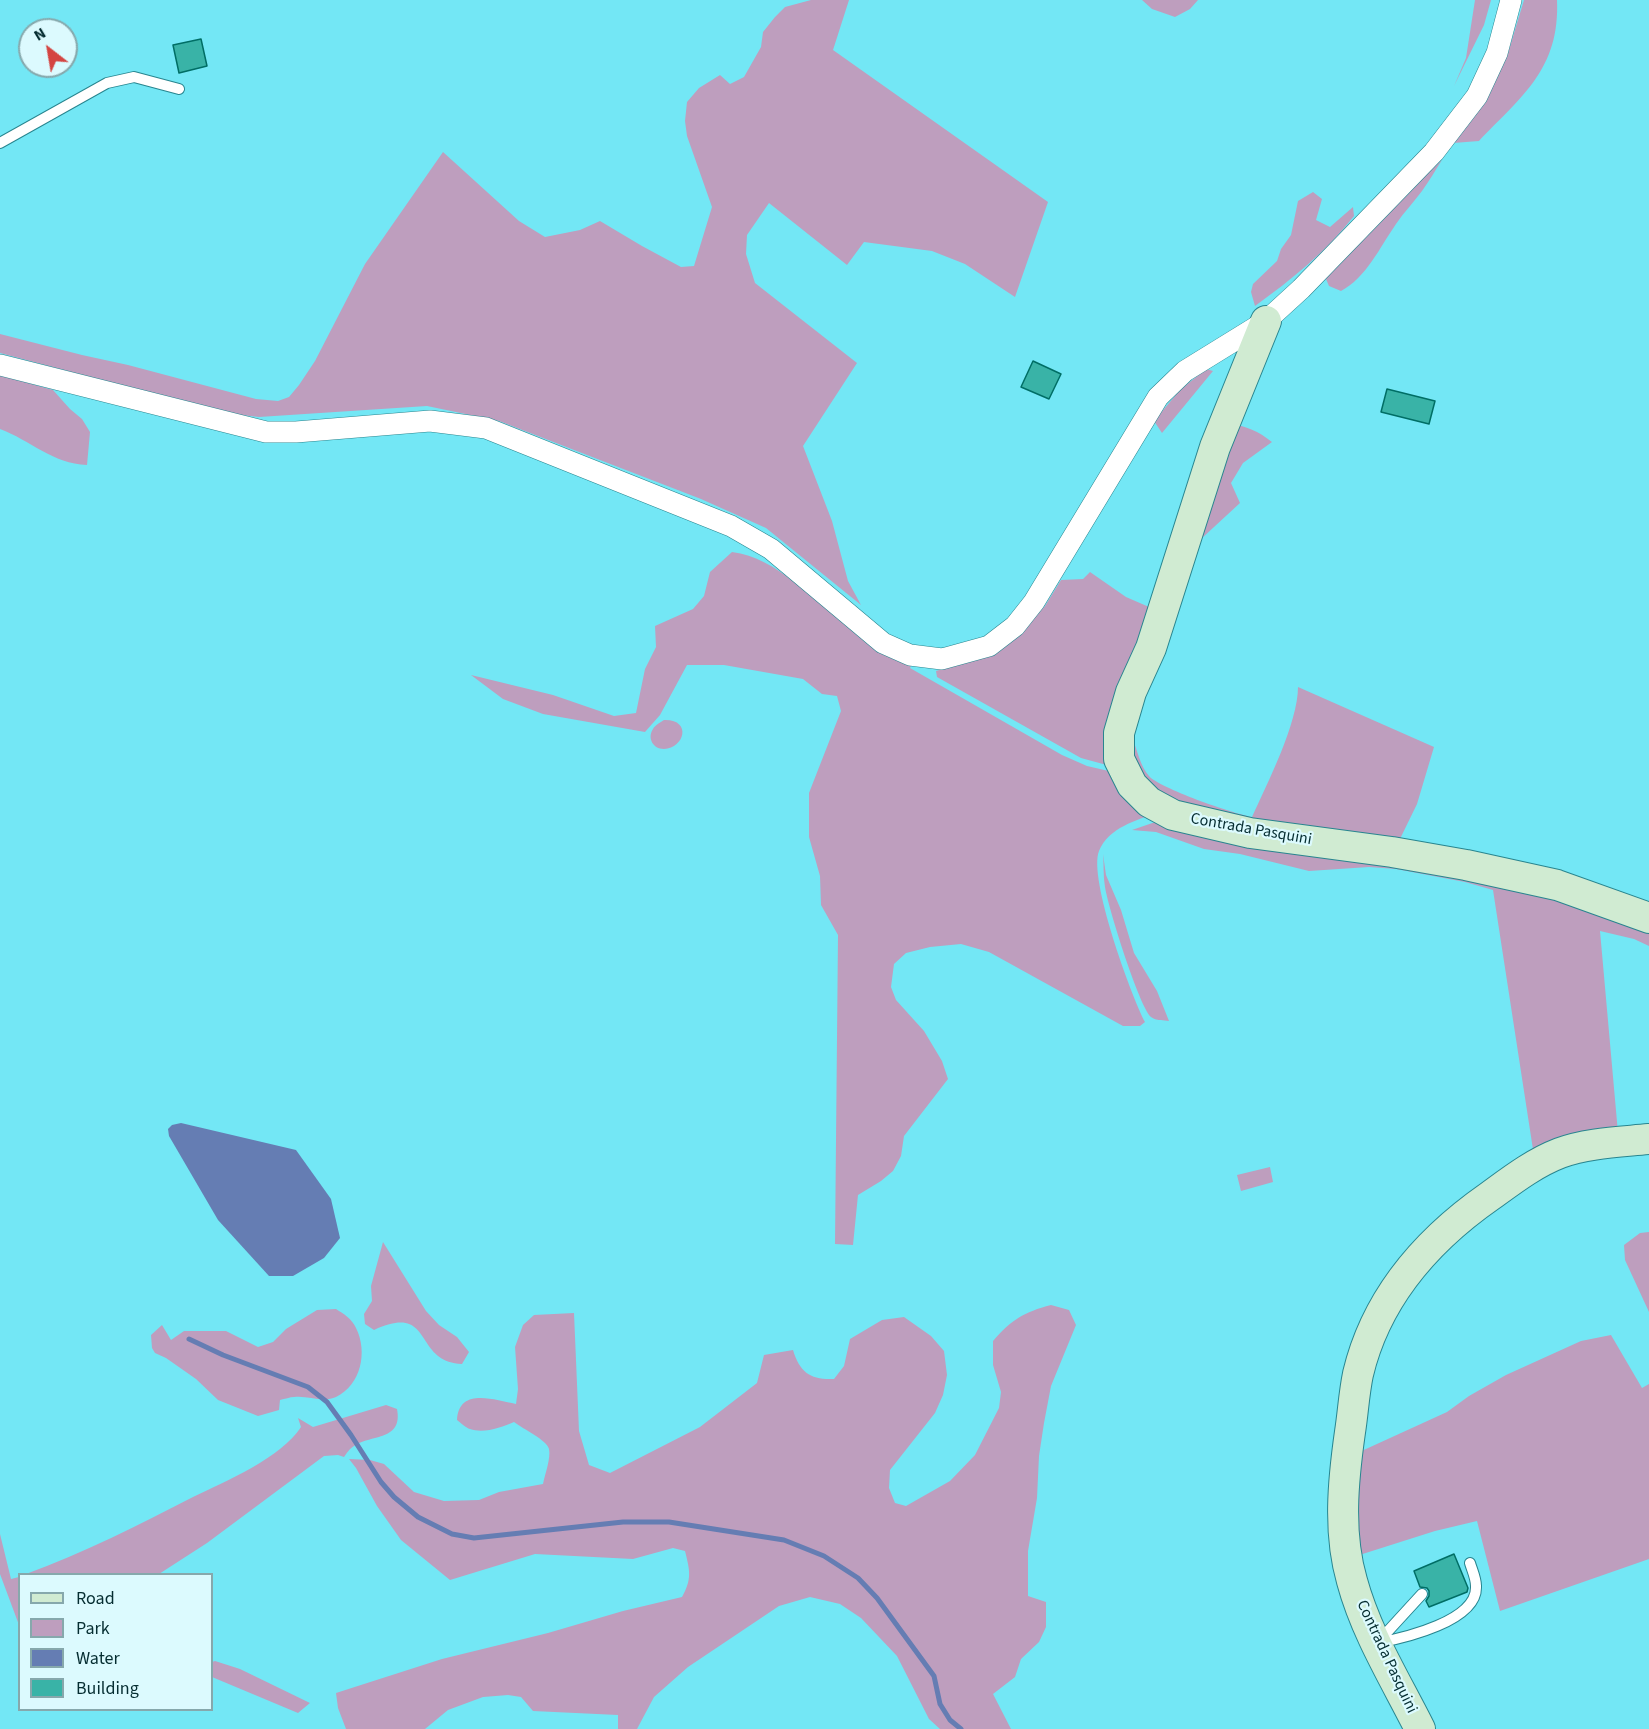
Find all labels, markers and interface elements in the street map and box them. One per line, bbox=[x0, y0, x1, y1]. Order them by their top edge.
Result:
north arrow bbox=[18, 18, 78, 78]
text: N bbox=[30, 22, 50, 46]
street label: Contrada Pasquini bbox=[1189, 810, 1313, 850]
legend bbox=[18, 1573, 213, 1711]
text: Road bbox=[76, 1586, 115, 1611]
street label: Contrada Pasquini bbox=[1351, 1597, 1421, 1717]
text: Park bbox=[76, 1616, 110, 1641]
text: Water bbox=[76, 1646, 120, 1671]
text: Building bbox=[76, 1676, 139, 1701]

